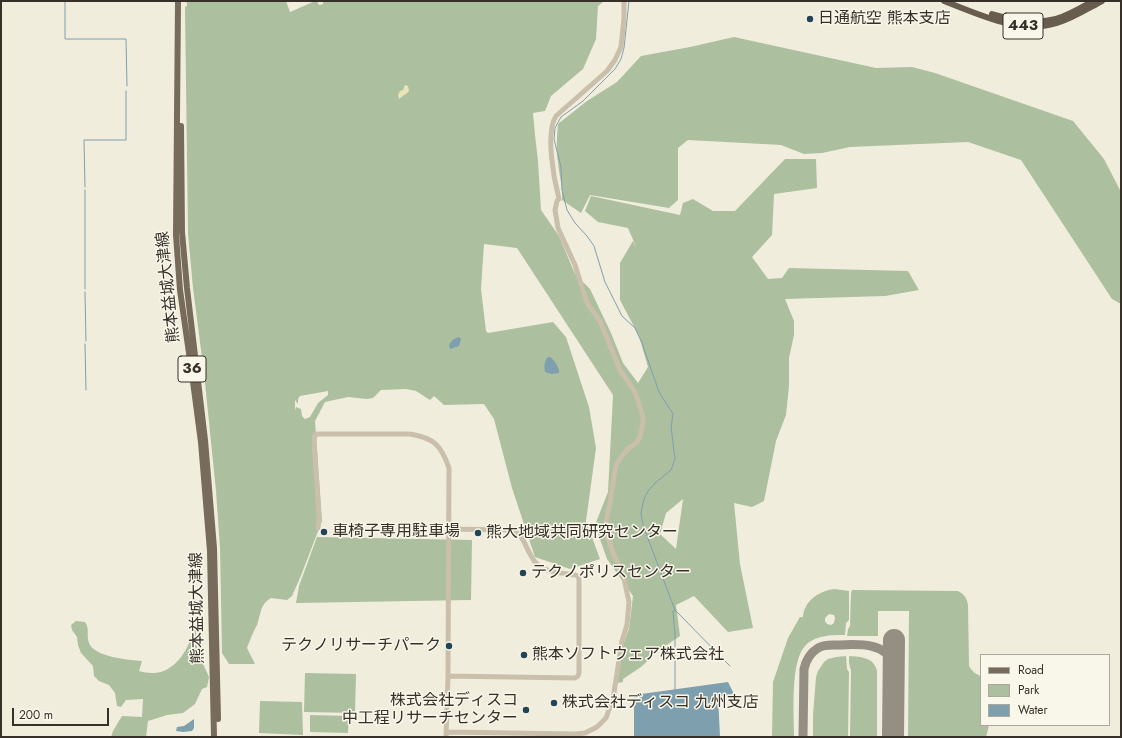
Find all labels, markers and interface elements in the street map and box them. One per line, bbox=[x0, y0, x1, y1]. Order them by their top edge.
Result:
place label: 日通航空 熊本支店 bbox=[818, 9, 951, 29]
road number: 443 bbox=[1003, 13, 1043, 39]
marker: 日通航空 熊本支店 bbox=[805, 14, 815, 24]
street label: 熊本益城大津線 bbox=[154, 230, 184, 344]
road number: 36 bbox=[178, 356, 206, 382]
place label: 車椅子専用駐車場 bbox=[332, 522, 460, 542]
place label: 熊大地域共同研究センター bbox=[486, 523, 678, 543]
marker: 車椅子専用駐車場 bbox=[319, 527, 329, 537]
marker: 熊大地域共同研究センター bbox=[473, 528, 483, 538]
street label: 熊本益城大津線 bbox=[187, 552, 209, 664]
place label: テクノポリスセンター bbox=[531, 563, 691, 583]
marker: テクノポリスセンター bbox=[518, 568, 528, 578]
place label: テクノリサーチパーク bbox=[281, 636, 441, 656]
marker: テクノリサーチパーク bbox=[444, 641, 454, 651]
place label: 熊本ソフトウェア株式会社 bbox=[532, 645, 724, 665]
marker: 熊本ソフトウェア株式会社 bbox=[519, 650, 529, 660]
legend bbox=[980, 654, 1110, 726]
text: Road bbox=[1018, 661, 1044, 679]
text: Park bbox=[1018, 681, 1039, 699]
place label: 株式会社ディスコ 中工程リサーチセンター bbox=[342, 691, 518, 729]
place label: 株式会社ディスコ 九州支店 bbox=[562, 693, 759, 713]
marker: 株式会社ディスコ 九州支店 bbox=[549, 698, 559, 708]
scale bar bbox=[14, 700, 111, 726]
text: Water bbox=[1018, 701, 1048, 719]
marker: 株式会社ディスコ 中工程リサーチセンター bbox=[521, 705, 531, 715]
text: 200 m bbox=[19, 706, 53, 724]

